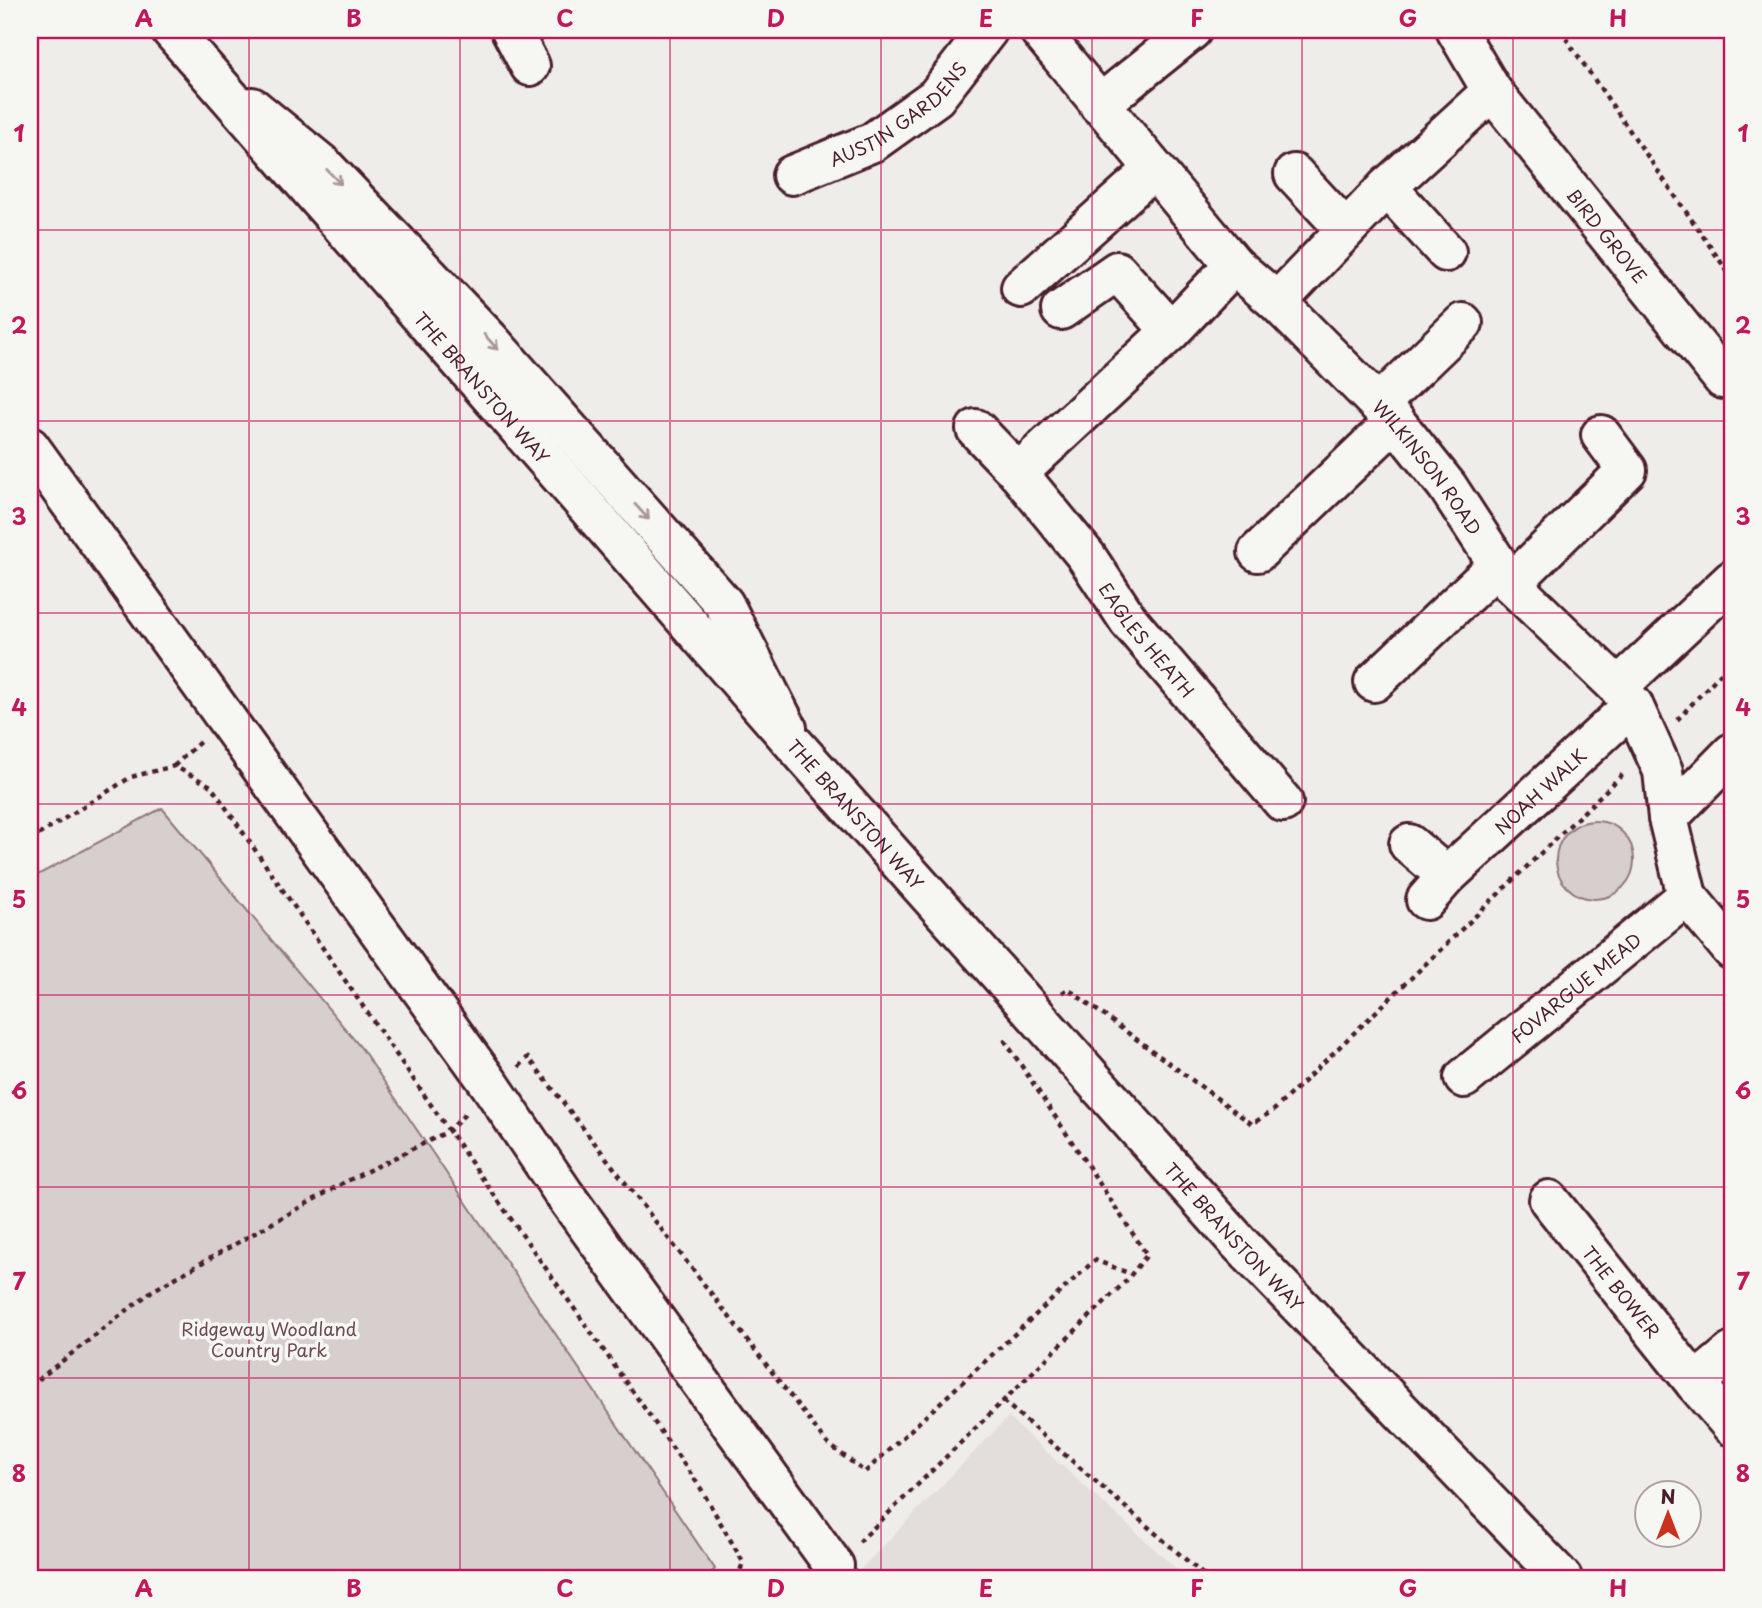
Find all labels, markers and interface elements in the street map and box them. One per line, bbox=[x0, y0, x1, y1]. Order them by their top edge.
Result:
text: A bbox=[135, 0, 153, 35]
text: B bbox=[346, 0, 362, 35]
text: C bbox=[556, 0, 574, 35]
text: D bbox=[767, 0, 785, 35]
text: E bbox=[979, 0, 993, 35]
text: F bbox=[1190, 0, 1204, 35]
text: G bbox=[1399, 0, 1417, 35]
text: H bbox=[1609, 0, 1627, 35]
street label: AUSTIN GARDENS bbox=[825, 55, 973, 172]
text: 1 bbox=[14, 115, 25, 150]
text: 1 bbox=[1738, 115, 1749, 150]
one-way arrow bbox=[326, 168, 343, 185]
street label: BIRD GROVE bbox=[1561, 182, 1654, 288]
street label: THE BRANSTON WAY bbox=[409, 305, 557, 469]
text: 2 bbox=[11, 307, 27, 342]
text: 2 bbox=[1735, 307, 1751, 342]
one-way arrow bbox=[483, 333, 499, 351]
street label: WILKINSON ROAD bbox=[1367, 393, 1489, 540]
text: 3 bbox=[11, 498, 27, 533]
text: 3 bbox=[1735, 498, 1751, 533]
one-way arrow bbox=[634, 503, 650, 521]
street label: EAGLES HEATH bbox=[1093, 577, 1201, 703]
text: 4 bbox=[11, 689, 27, 724]
text: 4 bbox=[1735, 689, 1751, 724]
street label: THE BRANSTON WAY bbox=[782, 732, 931, 895]
street label: NOAH WALK bbox=[1488, 741, 1592, 840]
text: 5 bbox=[12, 881, 26, 916]
text: 5 bbox=[1736, 881, 1750, 916]
street label: FOVARGUE MEAD bbox=[1504, 925, 1647, 1049]
text: 6 bbox=[11, 1072, 27, 1107]
text: 6 bbox=[1735, 1072, 1751, 1107]
street label: THE BRANSTON WAY bbox=[1159, 1156, 1311, 1317]
street label: THE BOWER bbox=[1577, 1239, 1667, 1344]
text: 7 bbox=[12, 1263, 26, 1298]
text: 7 bbox=[1736, 1263, 1750, 1298]
park label: Ridgeway Woodland Country Park bbox=[181, 1315, 357, 1363]
text: 8 bbox=[12, 1455, 26, 1490]
text: 8 bbox=[1736, 1455, 1750, 1490]
north arrow bbox=[1632, 1478, 1702, 1548]
text: N bbox=[1660, 1482, 1676, 1510]
text: A bbox=[135, 1570, 153, 1605]
text: B bbox=[346, 1570, 362, 1605]
text: C bbox=[556, 1570, 574, 1605]
text: D bbox=[767, 1570, 785, 1605]
text: E bbox=[979, 1570, 993, 1605]
text: F bbox=[1190, 1570, 1204, 1605]
text: G bbox=[1399, 1570, 1417, 1605]
text: H bbox=[1609, 1570, 1627, 1605]

